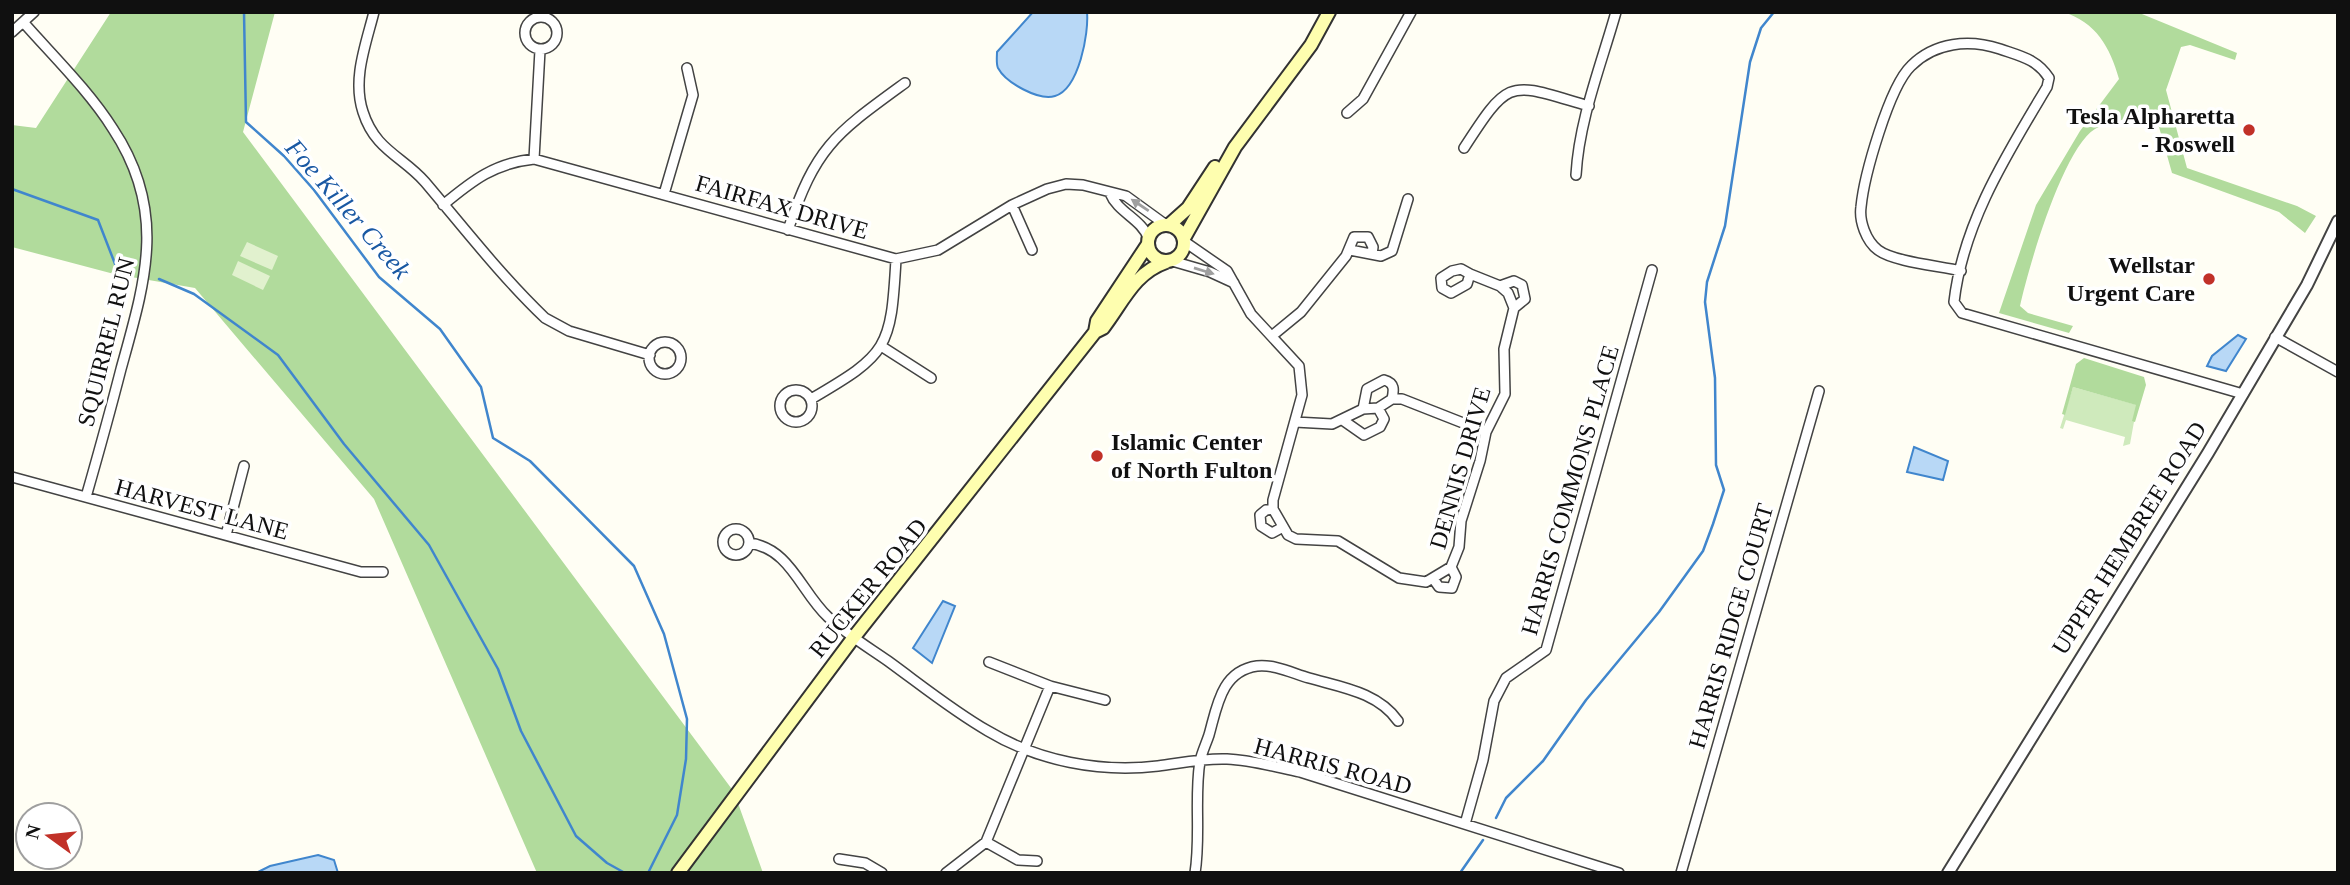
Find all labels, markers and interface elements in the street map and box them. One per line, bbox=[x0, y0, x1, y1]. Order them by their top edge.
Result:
place label: Tesla Alpharetta - Roswell bbox=[2066, 103, 2235, 157]
marker: Tesla Alpharetta - Roswell bbox=[2241, 122, 2257, 138]
water label: Foe Killer Creek bbox=[279, 133, 417, 285]
street label: FAIRFAX DRIVE bbox=[693, 170, 871, 244]
one-way arrow bbox=[1131, 198, 1149, 212]
place label: Wellstar Urgent Care bbox=[2067, 252, 2195, 306]
street label: SQUIRREL RUN bbox=[72, 255, 140, 429]
one-way arrow bbox=[1194, 267, 1215, 277]
marker: Wellstar Urgent Care bbox=[2201, 271, 2217, 287]
street label: HARRIS COMMONS PLACE bbox=[1516, 342, 1624, 638]
street label: DENNIS DRIVE bbox=[1424, 384, 1496, 552]
street label: UPPER HEMBREE ROAD bbox=[2047, 417, 2211, 659]
place label: Islamic Center of North Fulton bbox=[1111, 429, 1272, 483]
marker: Islamic Center of North Fulton bbox=[1089, 448, 1105, 464]
street label: HARVEST LANE bbox=[113, 473, 291, 545]
street label: HARRIS RIDGE COURT bbox=[1684, 500, 1778, 751]
street label: RUCKER ROAD bbox=[804, 513, 932, 663]
street label: HARRIS ROAD bbox=[1251, 732, 1415, 800]
north arrow bbox=[14, 801, 84, 871]
text: N bbox=[21, 822, 45, 841]

